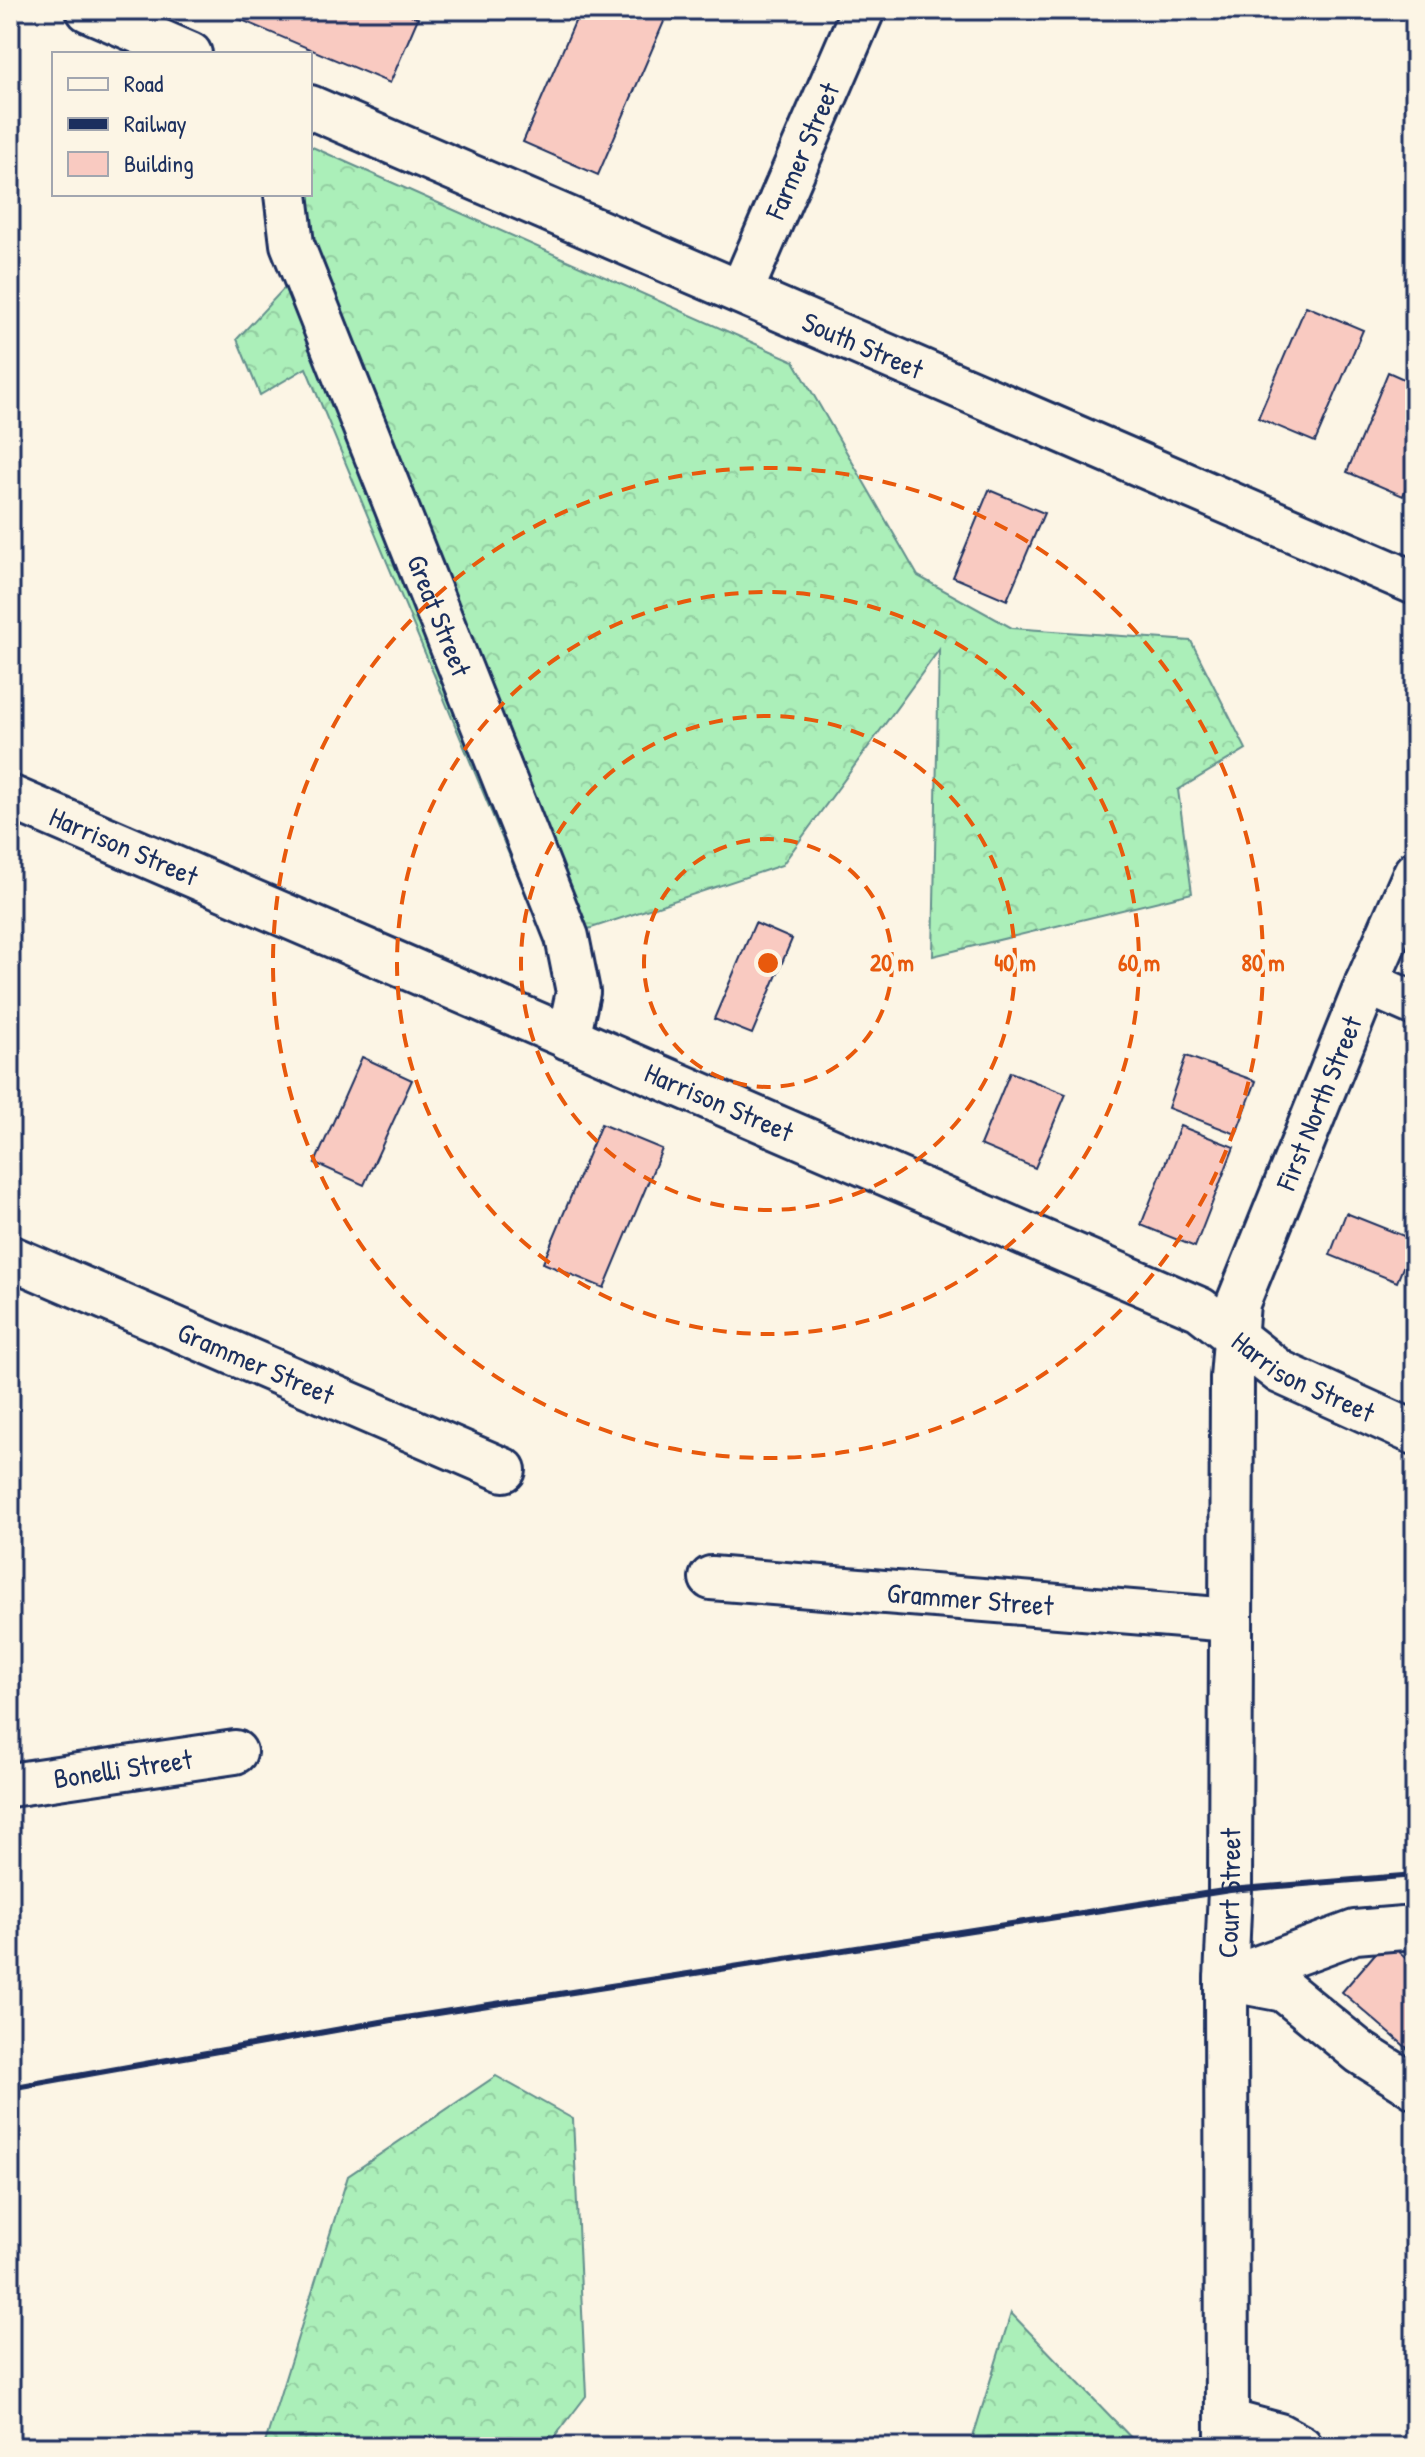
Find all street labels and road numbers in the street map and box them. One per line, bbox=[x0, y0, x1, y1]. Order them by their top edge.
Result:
street label: Farmer Street bbox=[756, 76, 849, 226]
street label: South Street bbox=[796, 302, 930, 388]
street label: Great Street bbox=[398, 549, 481, 682]
street label: Harrison Street bbox=[44, 797, 204, 895]
street label: First North Street bbox=[1266, 1010, 1371, 1197]
street label: Harrison Street bbox=[639, 1053, 800, 1151]
street label: Grammer Street bbox=[172, 1313, 341, 1414]
street label: Harrison Street bbox=[1224, 1322, 1381, 1431]
street label: Grammer Street bbox=[885, 1573, 1055, 1625]
street label: Bonelli Street bbox=[51, 1739, 195, 1797]
street label: Court Street bbox=[1208, 1828, 1249, 1959]

